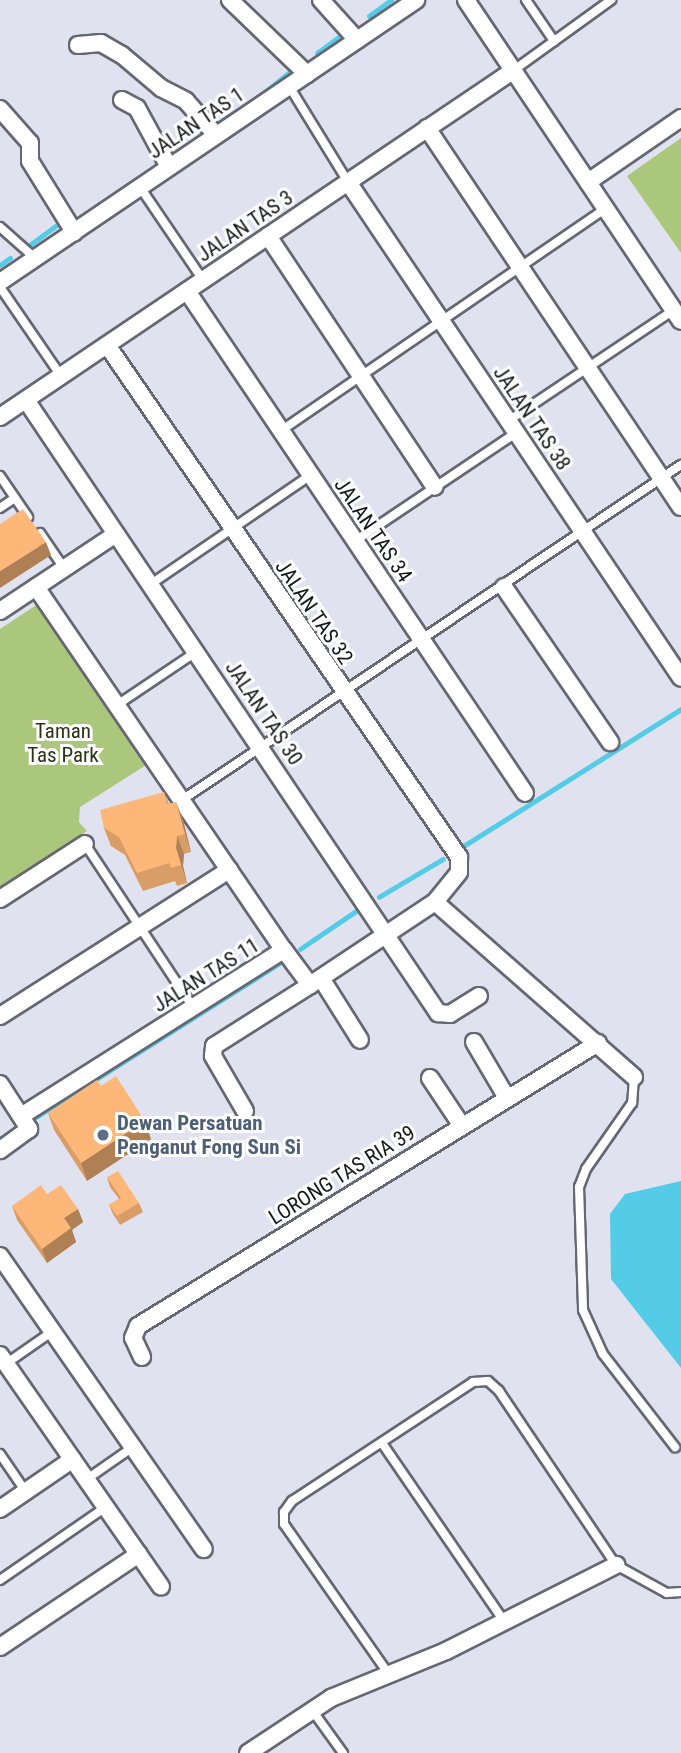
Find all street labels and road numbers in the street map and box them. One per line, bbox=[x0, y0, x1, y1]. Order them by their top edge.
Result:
street label: JALAN TAS 1 bbox=[143, 82, 249, 164]
street label: JALAN TAS 3 bbox=[192, 185, 298, 267]
street label: JALAN TAS 38 bbox=[488, 361, 576, 475]
street label: JALAN TAS 34 bbox=[329, 473, 417, 587]
street label: JALAN TAS 32 bbox=[270, 555, 358, 669]
street label: JALAN TAS 30 bbox=[220, 656, 308, 770]
street label: JALAN TAS 11 bbox=[148, 932, 264, 1018]
street label: LORONG TAS RIA 39 bbox=[264, 1120, 420, 1230]

